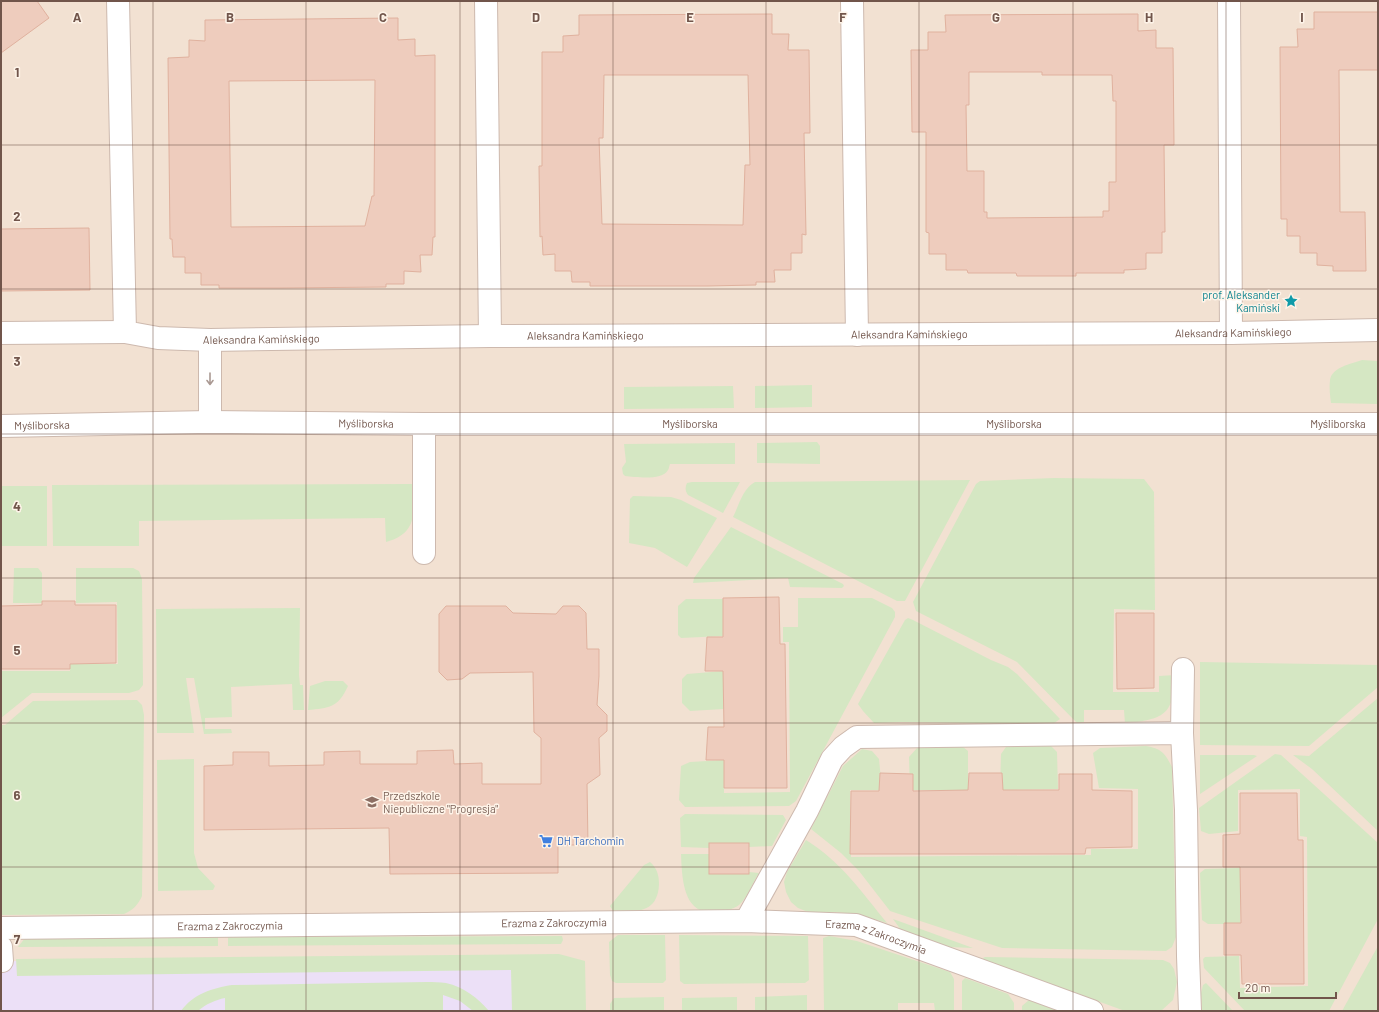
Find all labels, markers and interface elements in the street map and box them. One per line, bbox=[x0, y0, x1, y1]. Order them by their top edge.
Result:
text: A bbox=[73, 9, 82, 25]
text: B bbox=[226, 9, 234, 25]
text: C bbox=[379, 9, 387, 25]
text: D bbox=[532, 9, 540, 25]
text: E bbox=[686, 9, 694, 25]
text: F bbox=[839, 9, 847, 25]
text: G bbox=[992, 9, 1000, 25]
text: H bbox=[1145, 9, 1153, 25]
text: I bbox=[1300, 9, 1304, 25]
text: 1 bbox=[15, 64, 19, 80]
text: 2 bbox=[13, 208, 21, 224]
place label: prof. Aleksander Kamiński bbox=[1202, 288, 1280, 314]
place icon: prof. Aleksander Kamiński bbox=[1283, 293, 1299, 309]
street label: Aleksandra Kamińskiego bbox=[1175, 325, 1292, 339]
street label: Aleksandra Kamińskiego bbox=[851, 327, 968, 341]
street label: Aleksandra Kamińskiego bbox=[527, 328, 644, 342]
street label: Aleksandra Kamińskiego bbox=[203, 331, 320, 346]
text: 3 bbox=[13, 353, 21, 369]
one-way arrow bbox=[206, 372, 214, 385]
street label: Myśliborska bbox=[338, 416, 394, 430]
street label: Myśliborska bbox=[662, 417, 718, 430]
street label: Myśliborska bbox=[986, 417, 1042, 430]
street label: Myśliborska bbox=[1310, 417, 1366, 430]
street label: Myśliborska bbox=[14, 418, 70, 432]
text: 4 bbox=[13, 498, 21, 514]
text: 5 bbox=[13, 642, 21, 658]
text: 6 bbox=[14, 787, 21, 803]
place label: Przedszkole Niepubliczne "Progresja" bbox=[383, 789, 498, 815]
school or university icon: Przedszkole Niepubliczne "Progresja" bbox=[364, 794, 380, 810]
supermarket icon: DH Tarchomin bbox=[538, 833, 554, 849]
place label: DH Tarchomin bbox=[557, 834, 624, 847]
street label: Erazma z Zakroczymia bbox=[501, 915, 607, 929]
street label: Erazma z Zakroczymia bbox=[825, 917, 929, 956]
street label: Erazma z Zakroczymia bbox=[177, 918, 283, 932]
text: 7 bbox=[14, 931, 21, 947]
scale bar bbox=[1239, 974, 1336, 1000]
text: 20 m bbox=[1245, 980, 1271, 994]

